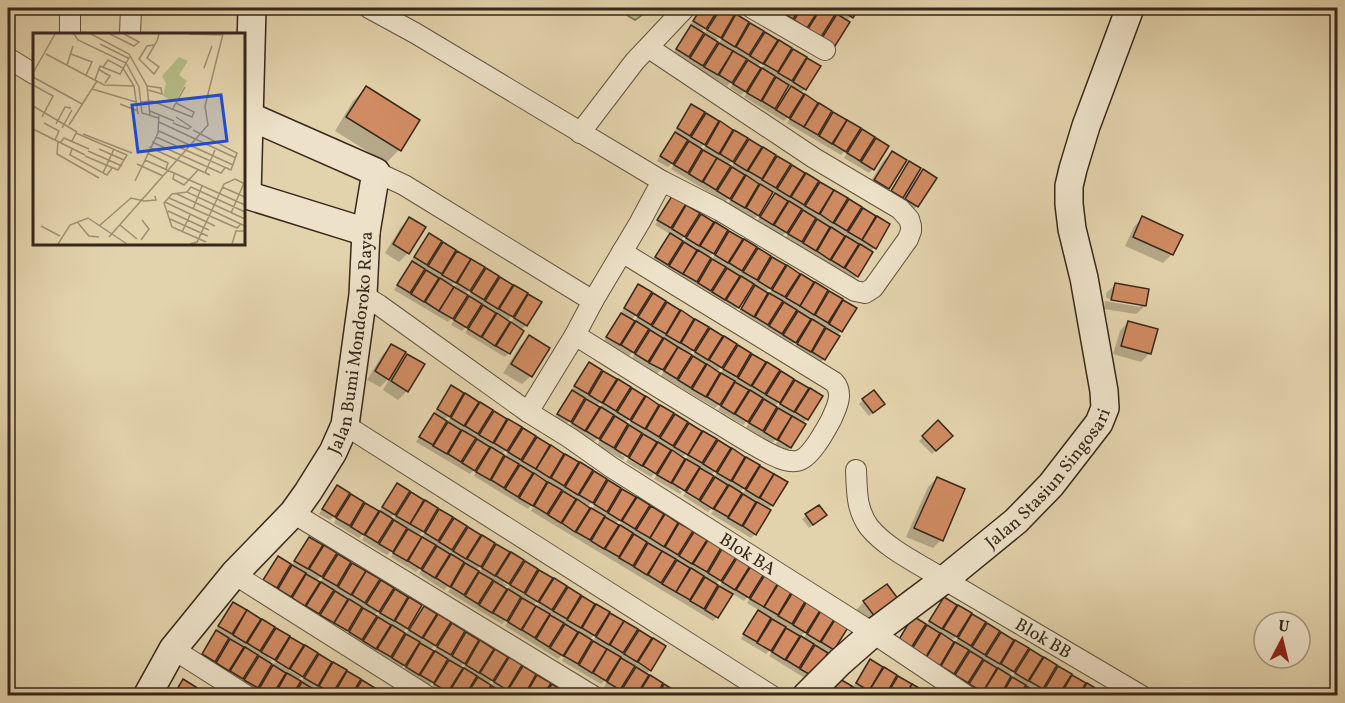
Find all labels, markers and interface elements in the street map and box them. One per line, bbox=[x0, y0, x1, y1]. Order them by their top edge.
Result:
inset map bbox=[33, 33, 244, 244]
street label: Jalan Bumi Mondoroko Raya bbox=[323, 231, 380, 459]
street label: Jalan Stasiun Singosari bbox=[980, 405, 1118, 555]
street label: Blok BA bbox=[714, 528, 781, 583]
north arrow bbox=[1252, 610, 1312, 670]
street label: Blok BB bbox=[1010, 613, 1076, 666]
text: U bbox=[1277, 616, 1290, 639]

